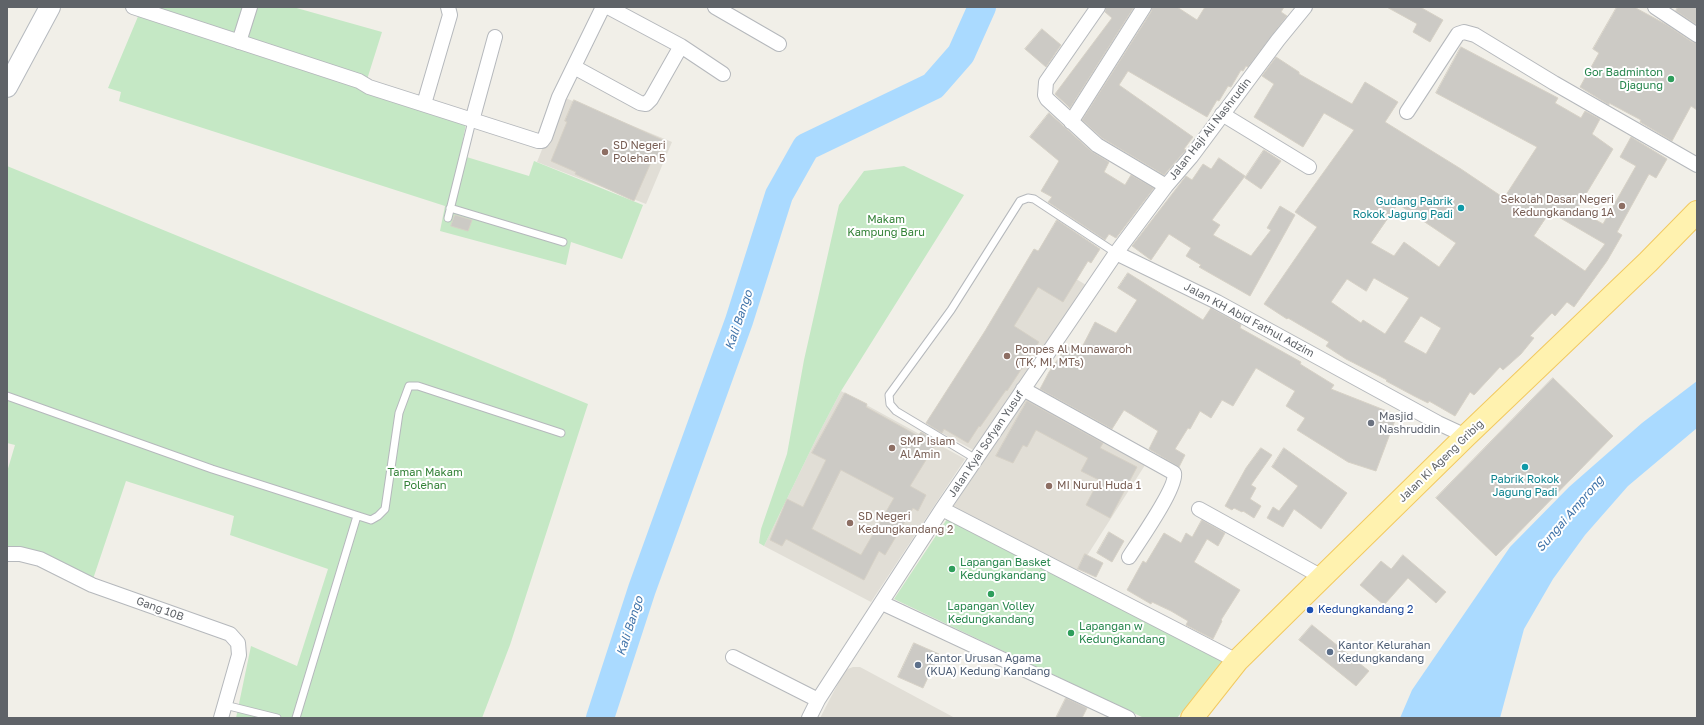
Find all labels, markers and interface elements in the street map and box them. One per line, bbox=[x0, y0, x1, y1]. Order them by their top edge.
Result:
place label: Gor Badminton Djagung bbox=[1584, 66, 1663, 92]
marker: Gor Badminton Djagung bbox=[1666, 74, 1676, 84]
street label: Jalan Haji Ali Nashrudin bbox=[1166, 75, 1254, 183]
place label: SD Negeri Polehan 5 bbox=[613, 139, 666, 165]
marker: SD Negeri Polehan 5 bbox=[600, 147, 610, 157]
place label: Sekolah Dasar Negeri Kedungkandang 1A bbox=[1501, 193, 1614, 219]
place label: Gudang Pabrik Rokok Jagung Padi bbox=[1352, 195, 1453, 221]
marker: Sekolah Dasar Negeri Kedungkandang 1A bbox=[1617, 201, 1627, 211]
marker: Gudang Pabrik Rokok Jagung Padi bbox=[1456, 203, 1466, 213]
park label: Makam Kampung Baru bbox=[847, 213, 925, 239]
street label: Jalan KH Abid Fathul Adzim bbox=[1182, 280, 1316, 360]
water label: Kali Bango bbox=[722, 288, 756, 352]
place label: Ponpes Al Munawaroh (TK, MI, MTs) bbox=[1015, 343, 1132, 369]
marker: Ponpes Al Munawaroh (TK, MI, MTs) bbox=[1002, 351, 1012, 361]
street label: Jalan Kyai Sofyan Yusuf bbox=[945, 388, 1027, 500]
place label: Masjid Nashruddin bbox=[1379, 410, 1440, 436]
street label: Jalan Ki Ageng Gribig bbox=[1396, 417, 1486, 505]
marker: Masjid Nashruddin bbox=[1366, 418, 1376, 428]
place label: SMP Islam Al Amin bbox=[900, 435, 955, 461]
marker: SMP Islam Al Amin bbox=[887, 443, 897, 453]
marker: Pabrik Rokok Jagung Padi bbox=[1520, 462, 1530, 472]
park label: Taman Makam Polehan bbox=[387, 466, 463, 492]
place label: Pabrik Rokok Jagung Padi bbox=[1490, 473, 1560, 499]
water label: Sungai Amprong bbox=[1533, 473, 1607, 555]
place label: MI Nurul Huda 1 bbox=[1057, 479, 1141, 493]
marker: MI Nurul Huda 1 bbox=[1044, 481, 1054, 491]
place label: SD Negeri Kedungkandang 2 bbox=[858, 510, 953, 536]
marker: SD Negeri Kedungkandang 2 bbox=[845, 518, 855, 528]
place label: Lapangan Basket Kedungkandang bbox=[960, 556, 1051, 582]
marker: Lapangan Basket Kedungkandang bbox=[947, 564, 957, 574]
marker: Lapangan Volley Kedungkandang bbox=[986, 589, 996, 599]
street label: Gang 10B bbox=[134, 594, 186, 624]
water label: Kali Bango bbox=[614, 594, 646, 658]
place label: Lapangan Volley Kedungkandang bbox=[947, 600, 1035, 626]
place label: Kedungkandang 2 bbox=[1318, 603, 1413, 617]
marker: Kedungkandang 2 bbox=[1305, 605, 1315, 615]
place label: Lapangan w Kedungkandang bbox=[1079, 620, 1165, 646]
marker: Lapangan w Kedungkandang bbox=[1066, 628, 1076, 638]
place label: Kantor Kelurahan Kedungkandang bbox=[1338, 639, 1430, 665]
marker: Kantor Kelurahan Kedungkandang bbox=[1325, 647, 1335, 657]
place label: Kantor Urusan Agama (KUA) Kedung Kandang bbox=[926, 652, 1050, 678]
marker: Kantor Urusan Agama (KUA) Kedung Kandang bbox=[913, 660, 923, 670]

